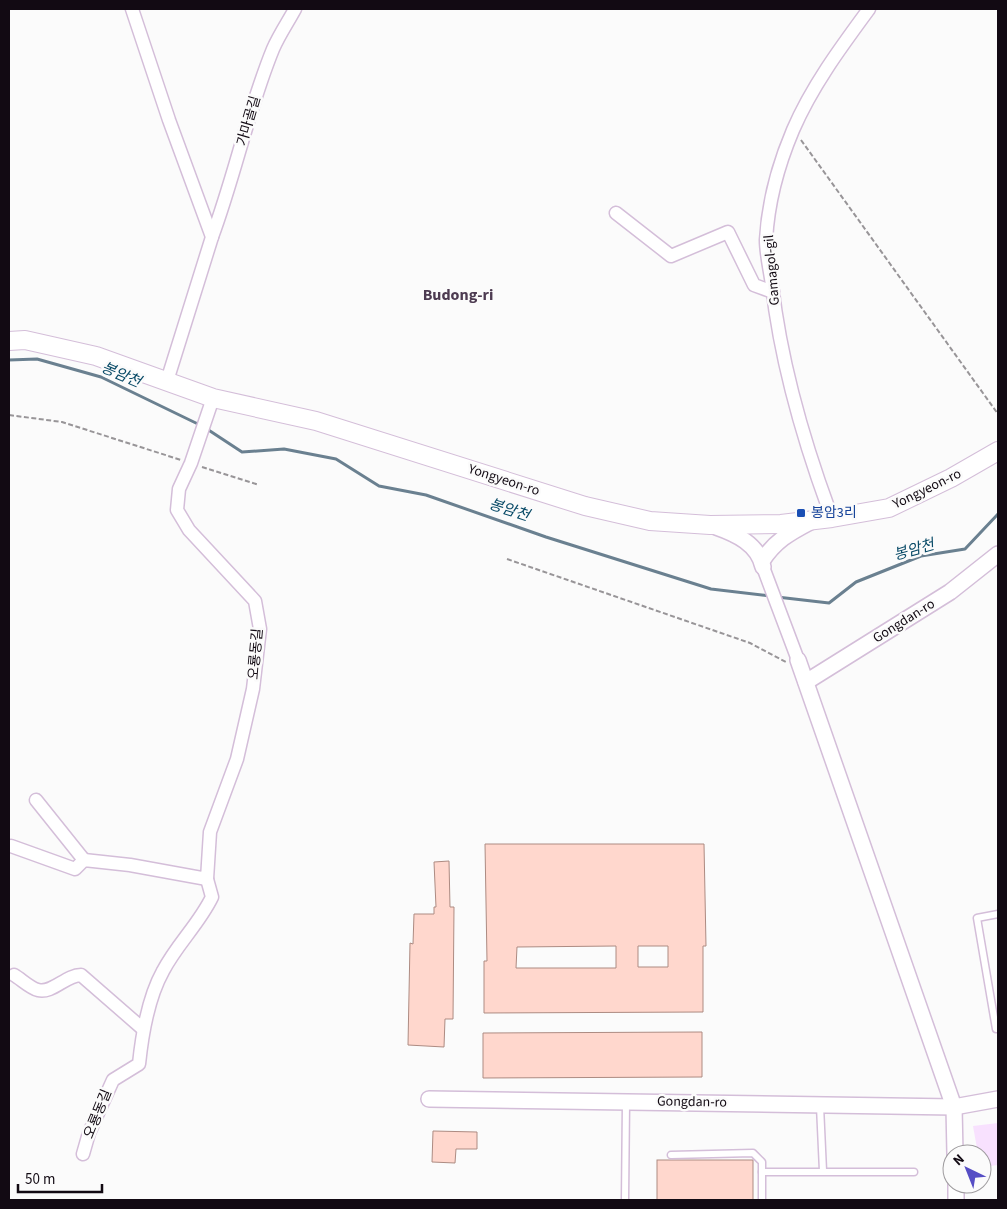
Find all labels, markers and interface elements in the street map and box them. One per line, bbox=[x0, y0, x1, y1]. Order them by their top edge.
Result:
street label: 가마골길 bbox=[232, 93, 266, 149]
street label: Gamagol-gil bbox=[759, 233, 785, 306]
district label: Budong-ri bbox=[423, 284, 493, 306]
water label: 봉암천 bbox=[98, 357, 146, 394]
street label: Yongyeon-ro bbox=[465, 459, 542, 501]
street label: Yongyeon-ro bbox=[888, 464, 965, 515]
water label: 봉암천 bbox=[486, 494, 534, 527]
place label: 봉암3리 bbox=[811, 503, 857, 523]
marker: 봉암3리 bbox=[795, 507, 807, 519]
water label: 봉암천 bbox=[891, 534, 939, 566]
street label: Gongdan-ro bbox=[869, 594, 939, 648]
street label: 오룡동길 bbox=[244, 627, 268, 681]
street label: 오룡동길 bbox=[79, 1086, 117, 1142]
street label: Gongdan-ro bbox=[657, 1091, 727, 1113]
north arrow bbox=[942, 1144, 992, 1194]
text: N bbox=[949, 1150, 969, 1171]
scale bar bbox=[18, 1162, 101, 1194]
text: 50 m bbox=[25, 1169, 55, 1190]

